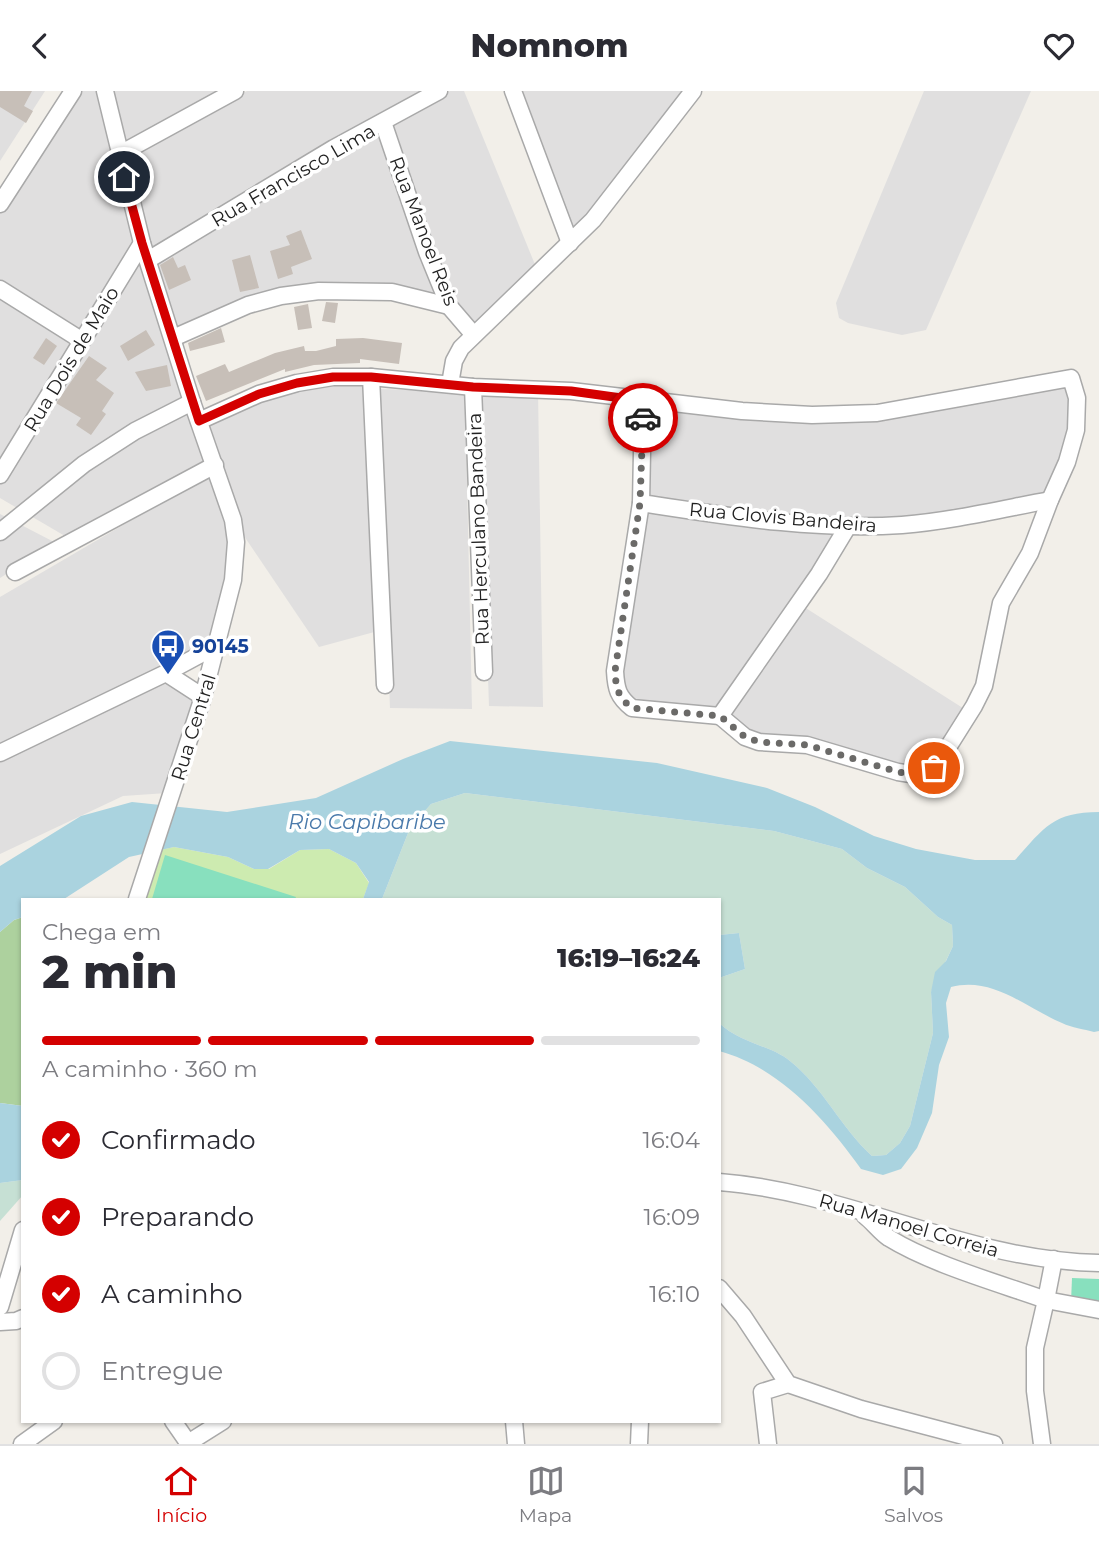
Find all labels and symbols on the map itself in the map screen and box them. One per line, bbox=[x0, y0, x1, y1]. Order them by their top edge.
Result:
street label: Rua Francisco Lima bbox=[207, 119, 379, 232]
pin bbox=[94, 147, 154, 207]
street label: Rua Manoel Reis bbox=[384, 153, 463, 309]
street label: Rua Dois de Maio bbox=[19, 282, 124, 436]
courier bbox=[608, 383, 678, 453]
street label: Rua Herculano Bandeira bbox=[463, 412, 494, 646]
street label: Rua Clovis Bandeira bbox=[688, 498, 878, 537]
bus stop icon: 90145 bbox=[149, 627, 187, 676]
place label: 90145 bbox=[192, 635, 249, 658]
street label: Rua Central bbox=[166, 671, 221, 784]
pin bbox=[904, 738, 964, 798]
water label: Rio Capibaribe bbox=[288, 809, 446, 834]
street label: Rua Manoel Correia bbox=[816, 1189, 1001, 1262]

